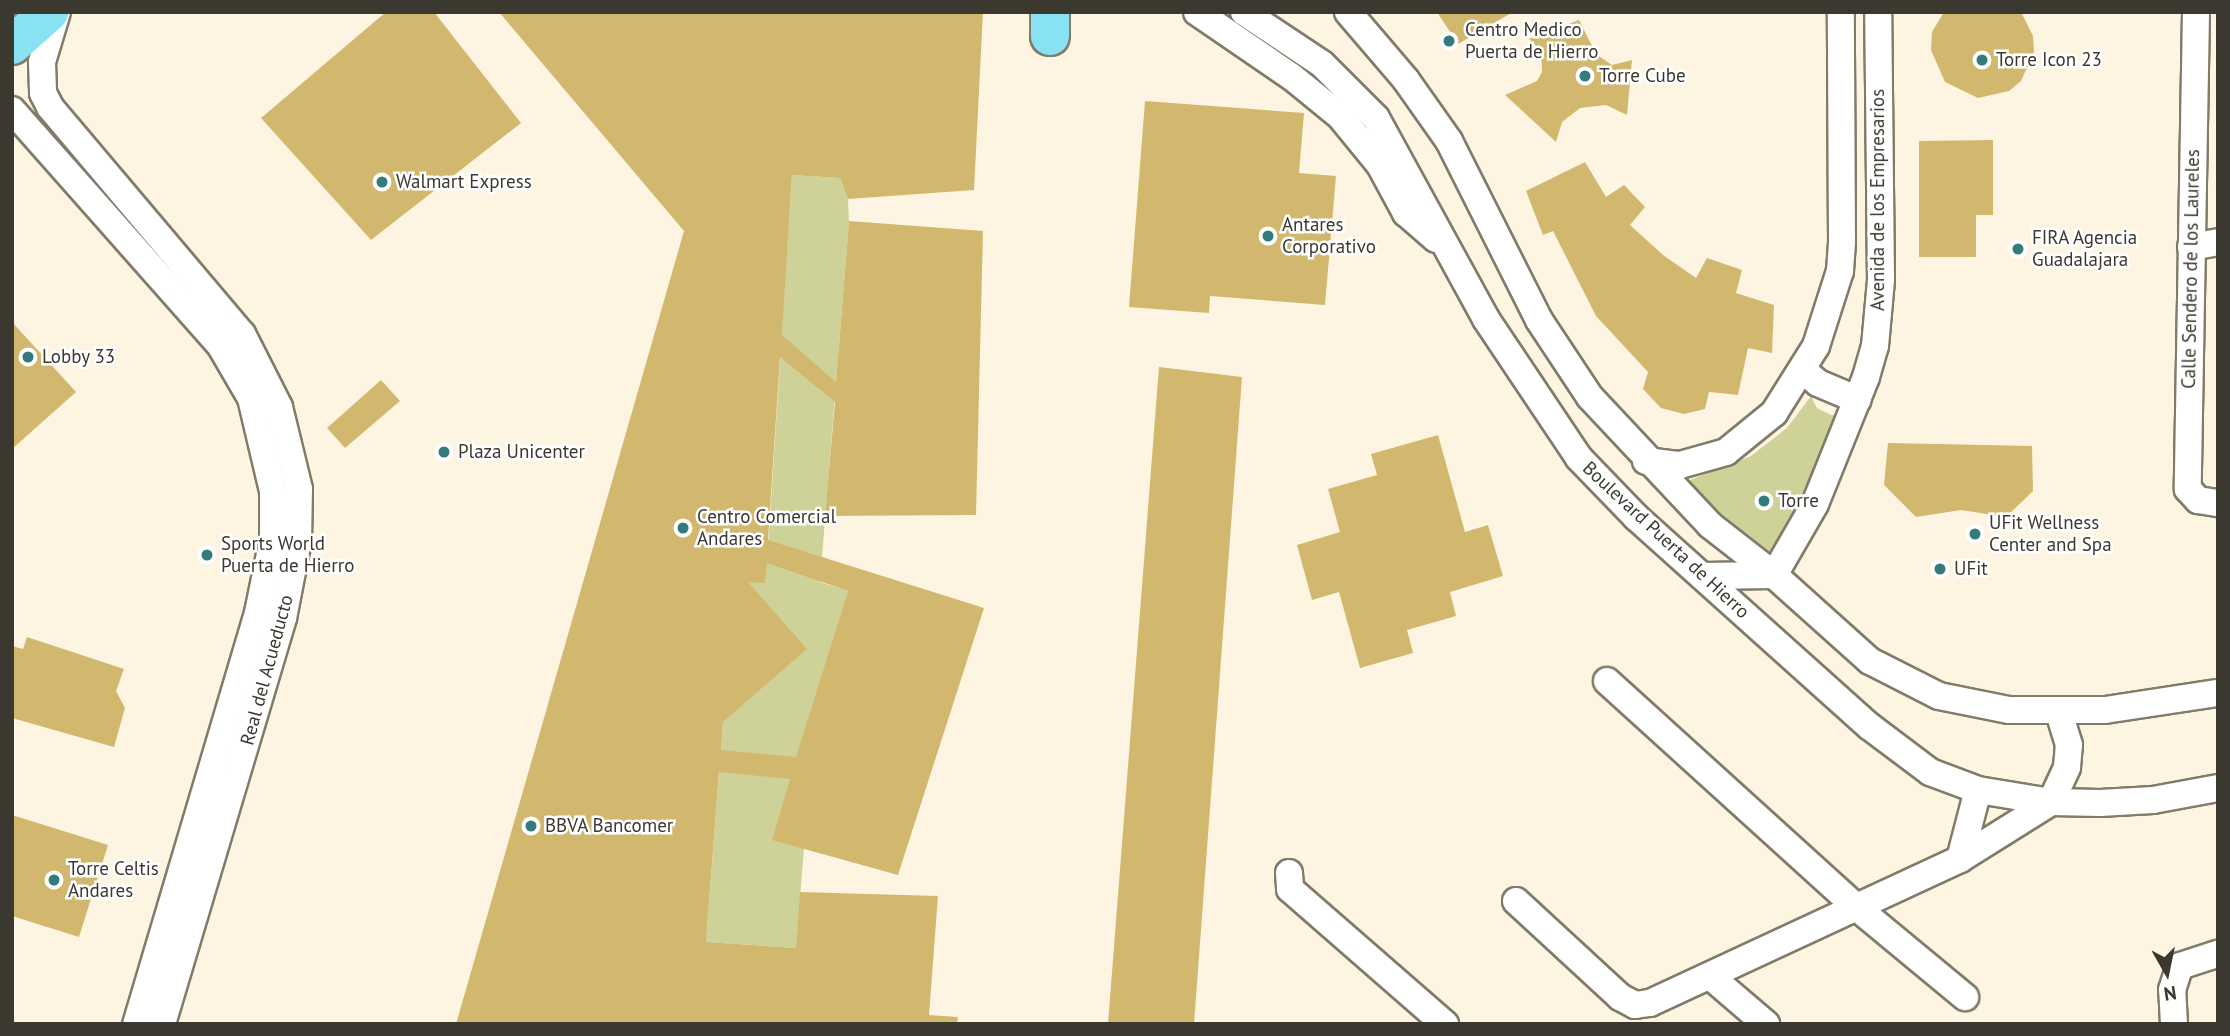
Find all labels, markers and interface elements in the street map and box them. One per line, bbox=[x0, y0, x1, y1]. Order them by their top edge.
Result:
place label: Centro Medico Puerta de Hierro bbox=[1465, 19, 1598, 63]
marker: Centro Medico Puerta de Hierro bbox=[1439, 31, 1459, 51]
place label: Torre Icon 23 bbox=[1996, 49, 2102, 71]
marker: Torre Icon 23 bbox=[1974, 52, 1990, 68]
place label: Torre Cube bbox=[1599, 65, 1686, 87]
marker: Torre Cube bbox=[1577, 68, 1593, 84]
street label: Avenida de los Empresarios bbox=[1867, 89, 1889, 311]
street label: Calle Sendero de los Laureles bbox=[2178, 149, 2204, 389]
place label: Walmart Express bbox=[396, 171, 532, 193]
marker: Walmart Express bbox=[374, 174, 390, 190]
place label: Antares Corporativo bbox=[1282, 214, 1376, 258]
place label: FIRA Agencia Guadalajara bbox=[2032, 227, 2139, 271]
marker: Antares Corporativo bbox=[1260, 228, 1276, 244]
marker: FIRA Agencia Guadalajara bbox=[2010, 241, 2026, 257]
place label: Lobby 33 bbox=[42, 346, 116, 368]
marker: Lobby 33 bbox=[20, 349, 36, 365]
place label: Plaza Unicenter bbox=[458, 441, 585, 463]
marker: Plaza Unicenter bbox=[436, 444, 452, 460]
street label: Boulevard Puerta de Hierro bbox=[1578, 457, 1754, 623]
place label: Torre bbox=[1778, 490, 1819, 512]
marker: Torre bbox=[1756, 493, 1772, 509]
place label: Centro Comercial Andares bbox=[697, 506, 836, 550]
place label: UFit Wellness Center and Spa bbox=[1989, 512, 2112, 556]
marker: Centro Comercial Andares bbox=[675, 520, 691, 536]
marker: UFit Wellness Center and Spa bbox=[1967, 526, 1983, 542]
place label: Sports World Puerta de Hierro bbox=[221, 533, 354, 577]
marker: Sports World Puerta de Hierro bbox=[199, 547, 215, 563]
place label: UFit bbox=[1954, 558, 1988, 580]
marker: UFit bbox=[1932, 561, 1948, 577]
street label: Real del Acueducto bbox=[236, 592, 298, 748]
place label: BBVA Bancomer bbox=[545, 815, 674, 837]
marker: BBVA Bancomer bbox=[523, 818, 539, 834]
place label: Torre Celtis Andares bbox=[68, 858, 159, 902]
marker: Torre Celtis Andares bbox=[46, 872, 62, 888]
north arrow bbox=[2132, 938, 2202, 1008]
text: N bbox=[2162, 981, 2178, 1007]

